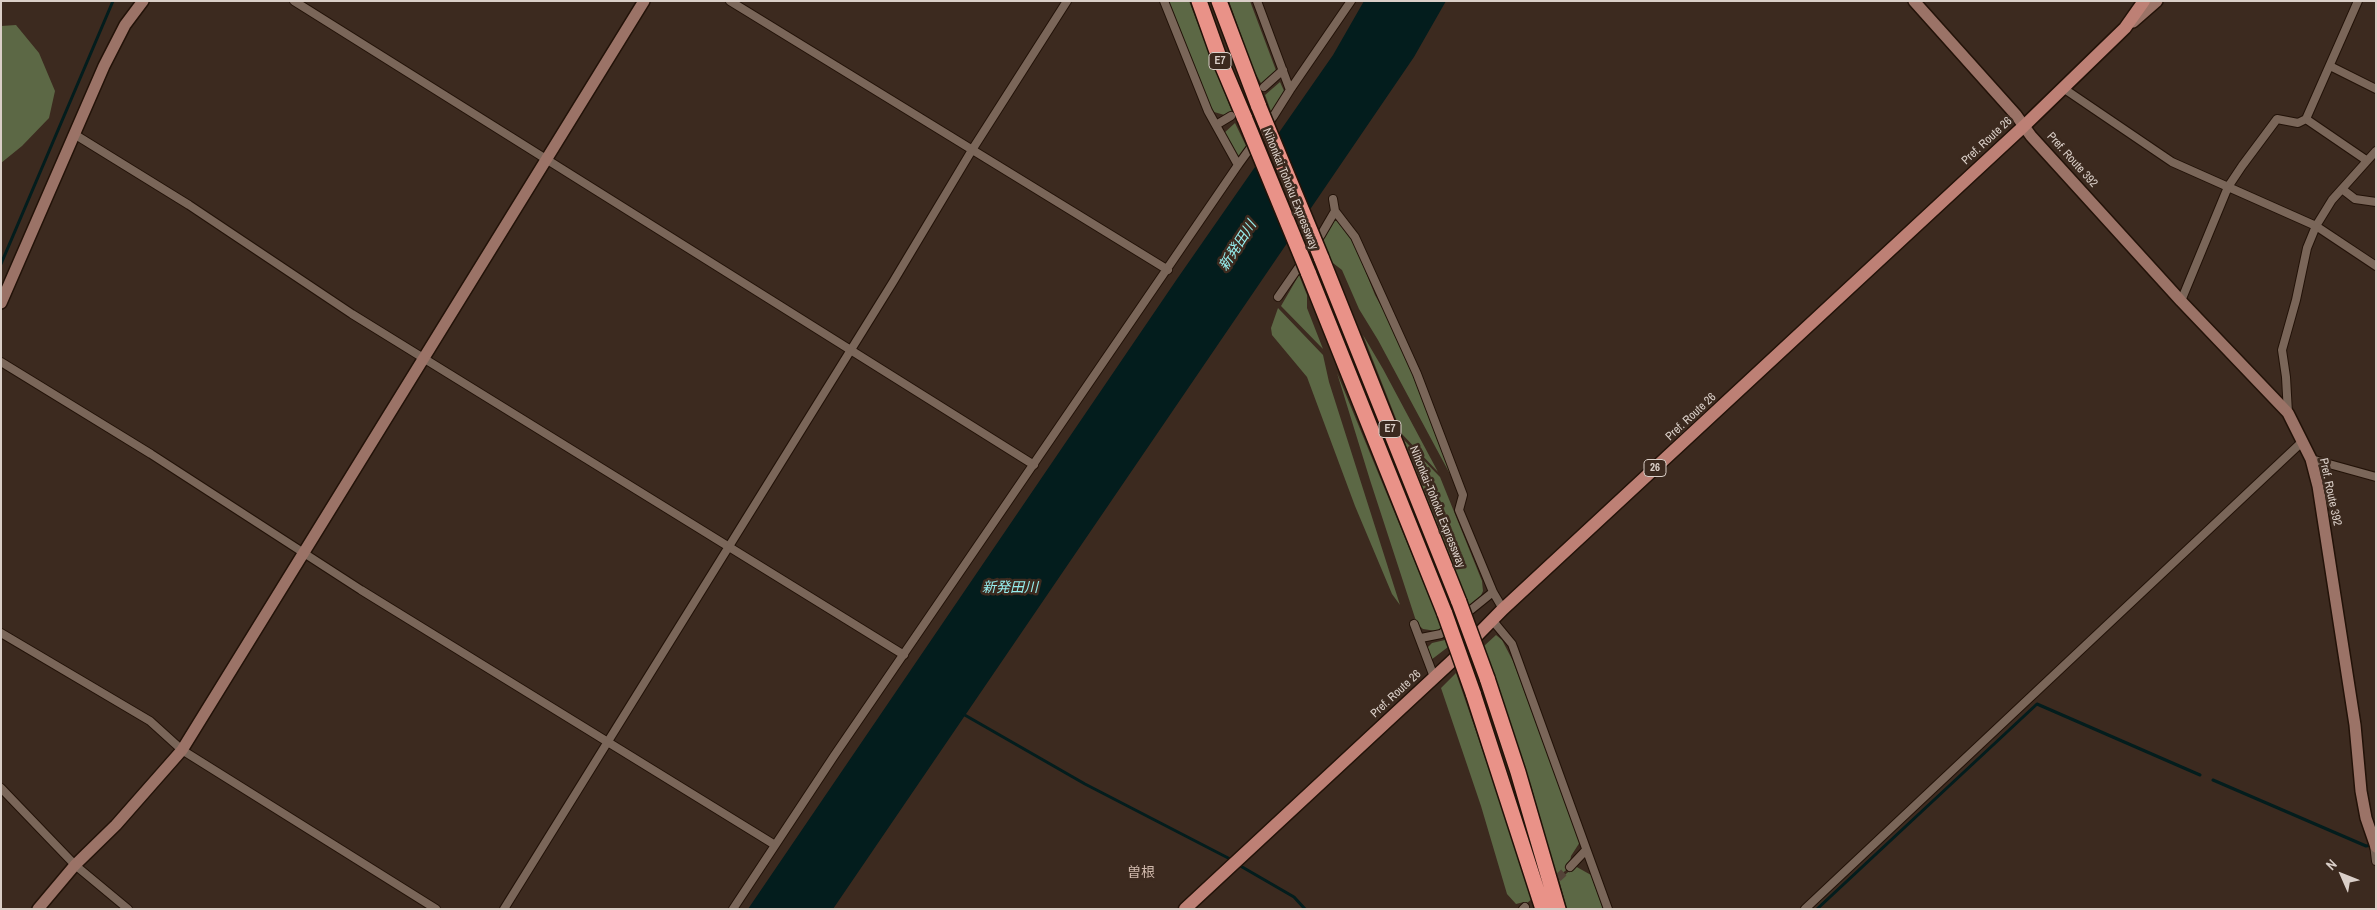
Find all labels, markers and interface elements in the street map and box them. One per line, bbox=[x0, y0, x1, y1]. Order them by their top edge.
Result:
road number: E7 bbox=[1209, 52, 1231, 70]
street label: Pref. Route 26 bbox=[1959, 114, 2015, 168]
street label: Nihonkai Tohoku Expressway bbox=[1259, 126, 1321, 252]
street label: Pref. Route 392 bbox=[2044, 130, 2100, 190]
water label: 新発田川 bbox=[1216, 218, 1260, 274]
street label: Pref. Route 26 bbox=[1663, 390, 1719, 444]
road number: E7 bbox=[1379, 420, 1401, 438]
street label: Nihonkai-Tohoku Expressway bbox=[1406, 444, 1468, 570]
street label: Pref. Route 392 bbox=[2316, 457, 2344, 527]
road number: 26 bbox=[1644, 459, 1666, 476]
water label: 新発田川 bbox=[982, 580, 1038, 596]
street label: Pref. Route 26 bbox=[1368, 667, 1424, 721]
north arrow bbox=[2317, 850, 2367, 900]
text: N bbox=[2322, 855, 2341, 874]
district label: 曽根 bbox=[1127, 865, 1155, 881]

